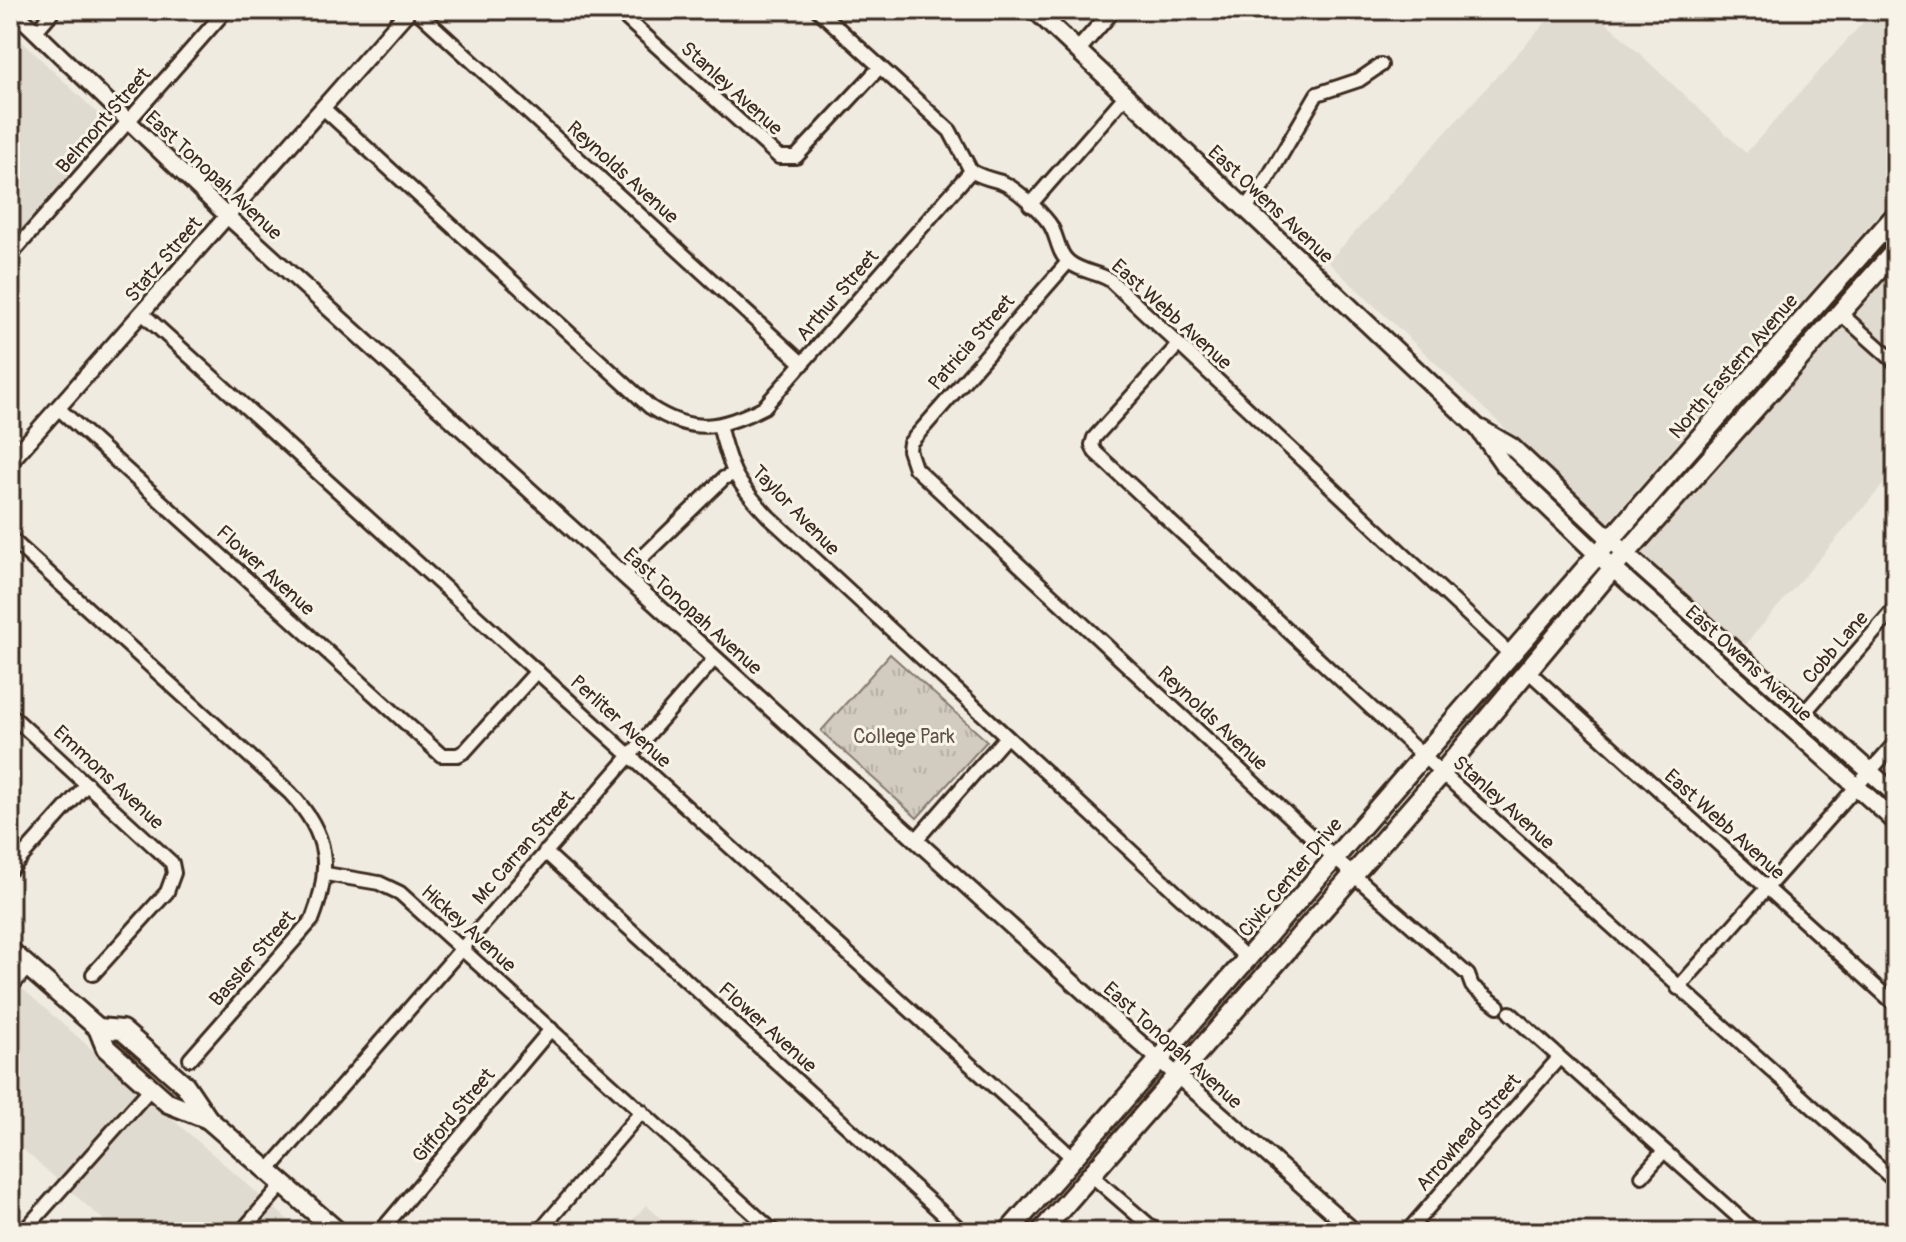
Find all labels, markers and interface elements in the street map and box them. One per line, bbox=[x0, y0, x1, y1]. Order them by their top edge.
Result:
street label: Stanley Avenue bbox=[675, 36, 788, 141]
street label: Belmont Street bbox=[51, 62, 157, 178]
street label: East Tonopah Avenue bbox=[140, 105, 288, 245]
street label: Reynolds Avenue bbox=[562, 116, 684, 229]
street label: East Owens Avenue bbox=[1203, 140, 1339, 269]
street label: Statz Street bbox=[119, 211, 208, 307]
street label: Arthur Street bbox=[791, 244, 885, 346]
street label: East Webb Avenue bbox=[1106, 254, 1237, 375]
street label: Patricia Street bbox=[923, 288, 1021, 396]
street label: North Eastern Avenue bbox=[1664, 289, 1803, 444]
street label: Taylor Avenue bbox=[746, 460, 845, 561]
street label: Flower Avenue bbox=[211, 520, 320, 621]
street label: East Tonopah Avenue bbox=[618, 542, 767, 680]
street label: East Owens Avenue bbox=[1680, 600, 1817, 727]
street label: Cobb Lane bbox=[1797, 606, 1874, 689]
street label: Reynolds Avenue bbox=[1152, 661, 1273, 776]
street label: Perliter Avenue bbox=[565, 670, 676, 773]
street label: Emmons Avenue bbox=[48, 720, 169, 835]
park label: College Park bbox=[853, 724, 956, 749]
street label: Stanley Avenue bbox=[1447, 750, 1560, 855]
street label: East Webb Avenue bbox=[1659, 764, 1790, 885]
street label: Mc Carran Street bbox=[467, 784, 580, 910]
street label: Civic Center Drive bbox=[1233, 812, 1348, 942]
street label: Hickey Avenue bbox=[416, 879, 521, 978]
street label: Bassler Street bbox=[204, 905, 301, 1011]
street label: East Tonopah Avenue bbox=[1098, 976, 1247, 1114]
street label: Flower Avenue bbox=[713, 977, 822, 1078]
street label: Gifford Street bbox=[407, 1062, 501, 1168]
street label: Arrowhead Street bbox=[1410, 1068, 1527, 1196]

